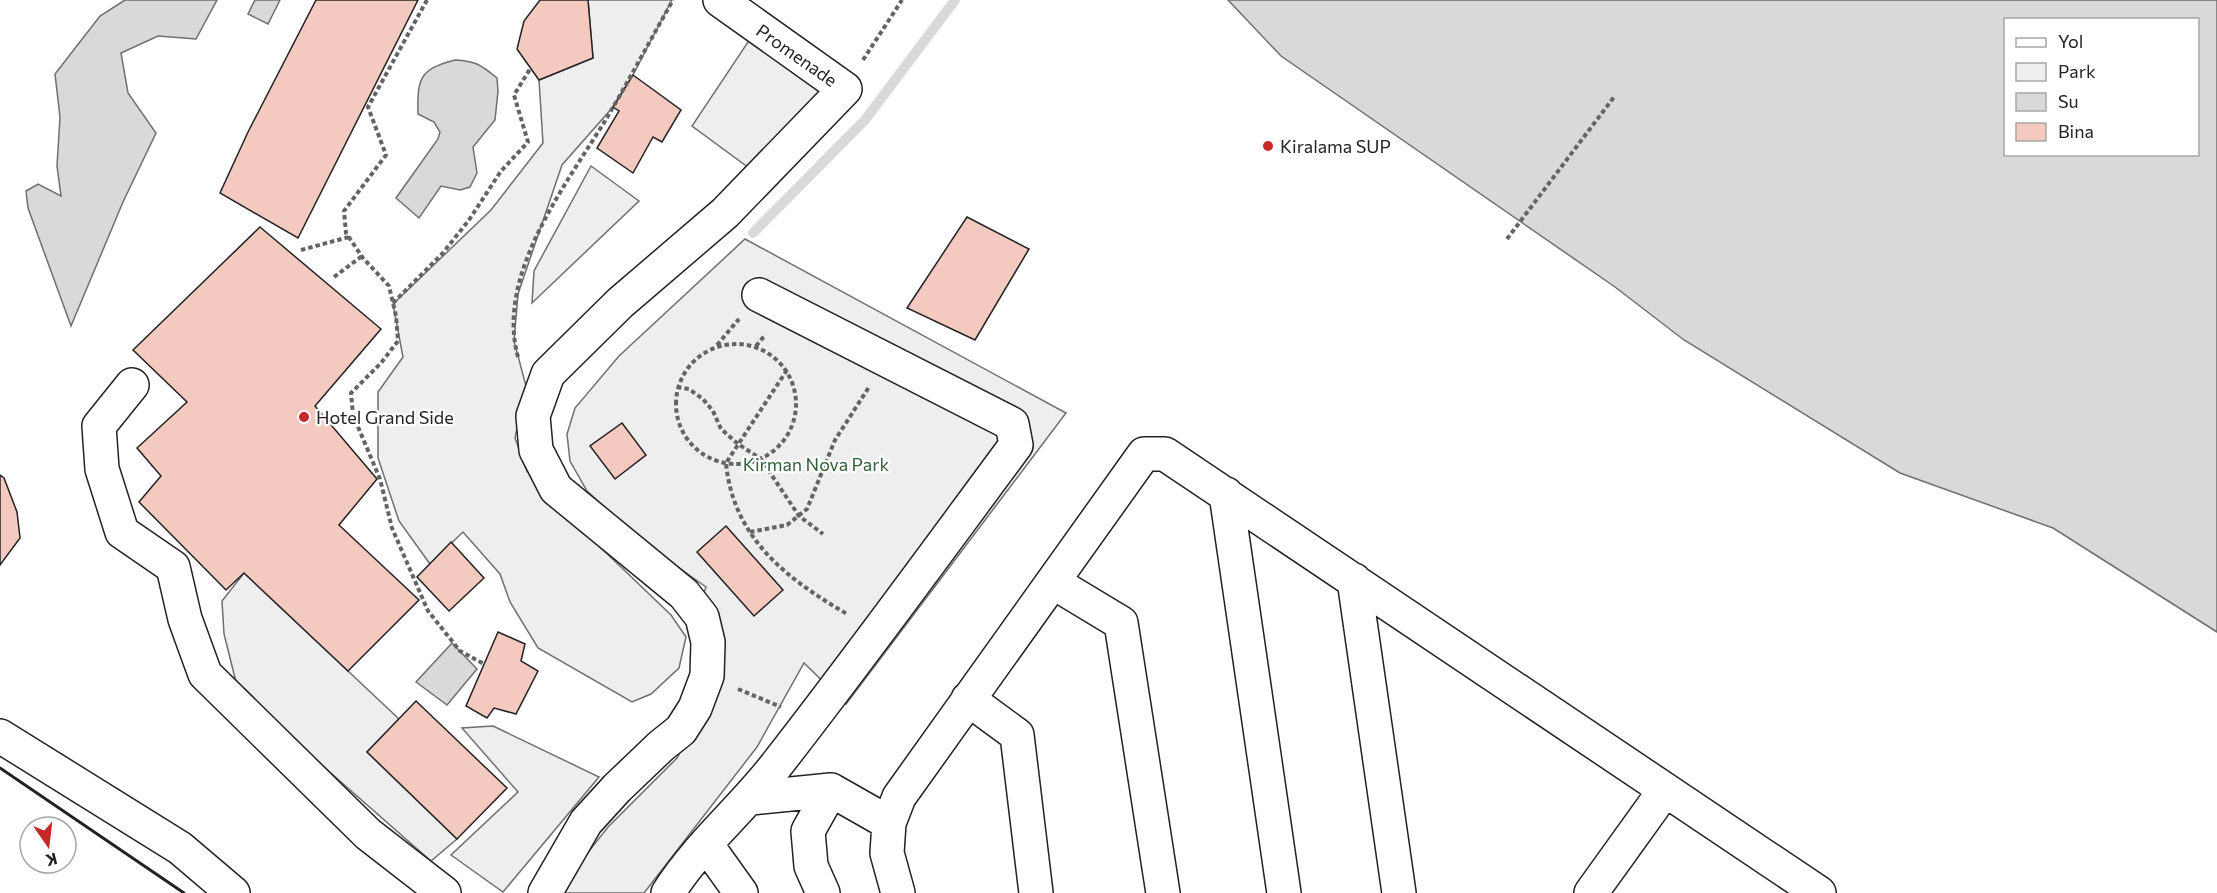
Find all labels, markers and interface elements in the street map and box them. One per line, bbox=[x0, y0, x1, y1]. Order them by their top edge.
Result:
legend bbox=[2004, 18, 2199, 156]
street label: Promenade bbox=[752, 19, 842, 91]
text: Yol bbox=[2058, 30, 2083, 52]
text: Park bbox=[2058, 60, 2096, 82]
text: Su bbox=[2058, 90, 2079, 112]
text: Bina bbox=[2058, 120, 2094, 142]
place label: Kiralama SUP bbox=[1280, 135, 1391, 157]
marker: Kiralama SUP bbox=[1261, 139, 1275, 153]
place label: Hotel Grand Side bbox=[316, 406, 454, 428]
marker: Hotel Grand Side bbox=[297, 410, 311, 424]
park label: Kirman Nova Park bbox=[743, 453, 889, 475]
north arrow bbox=[18, 815, 78, 875]
text: K bbox=[44, 849, 59, 871]

